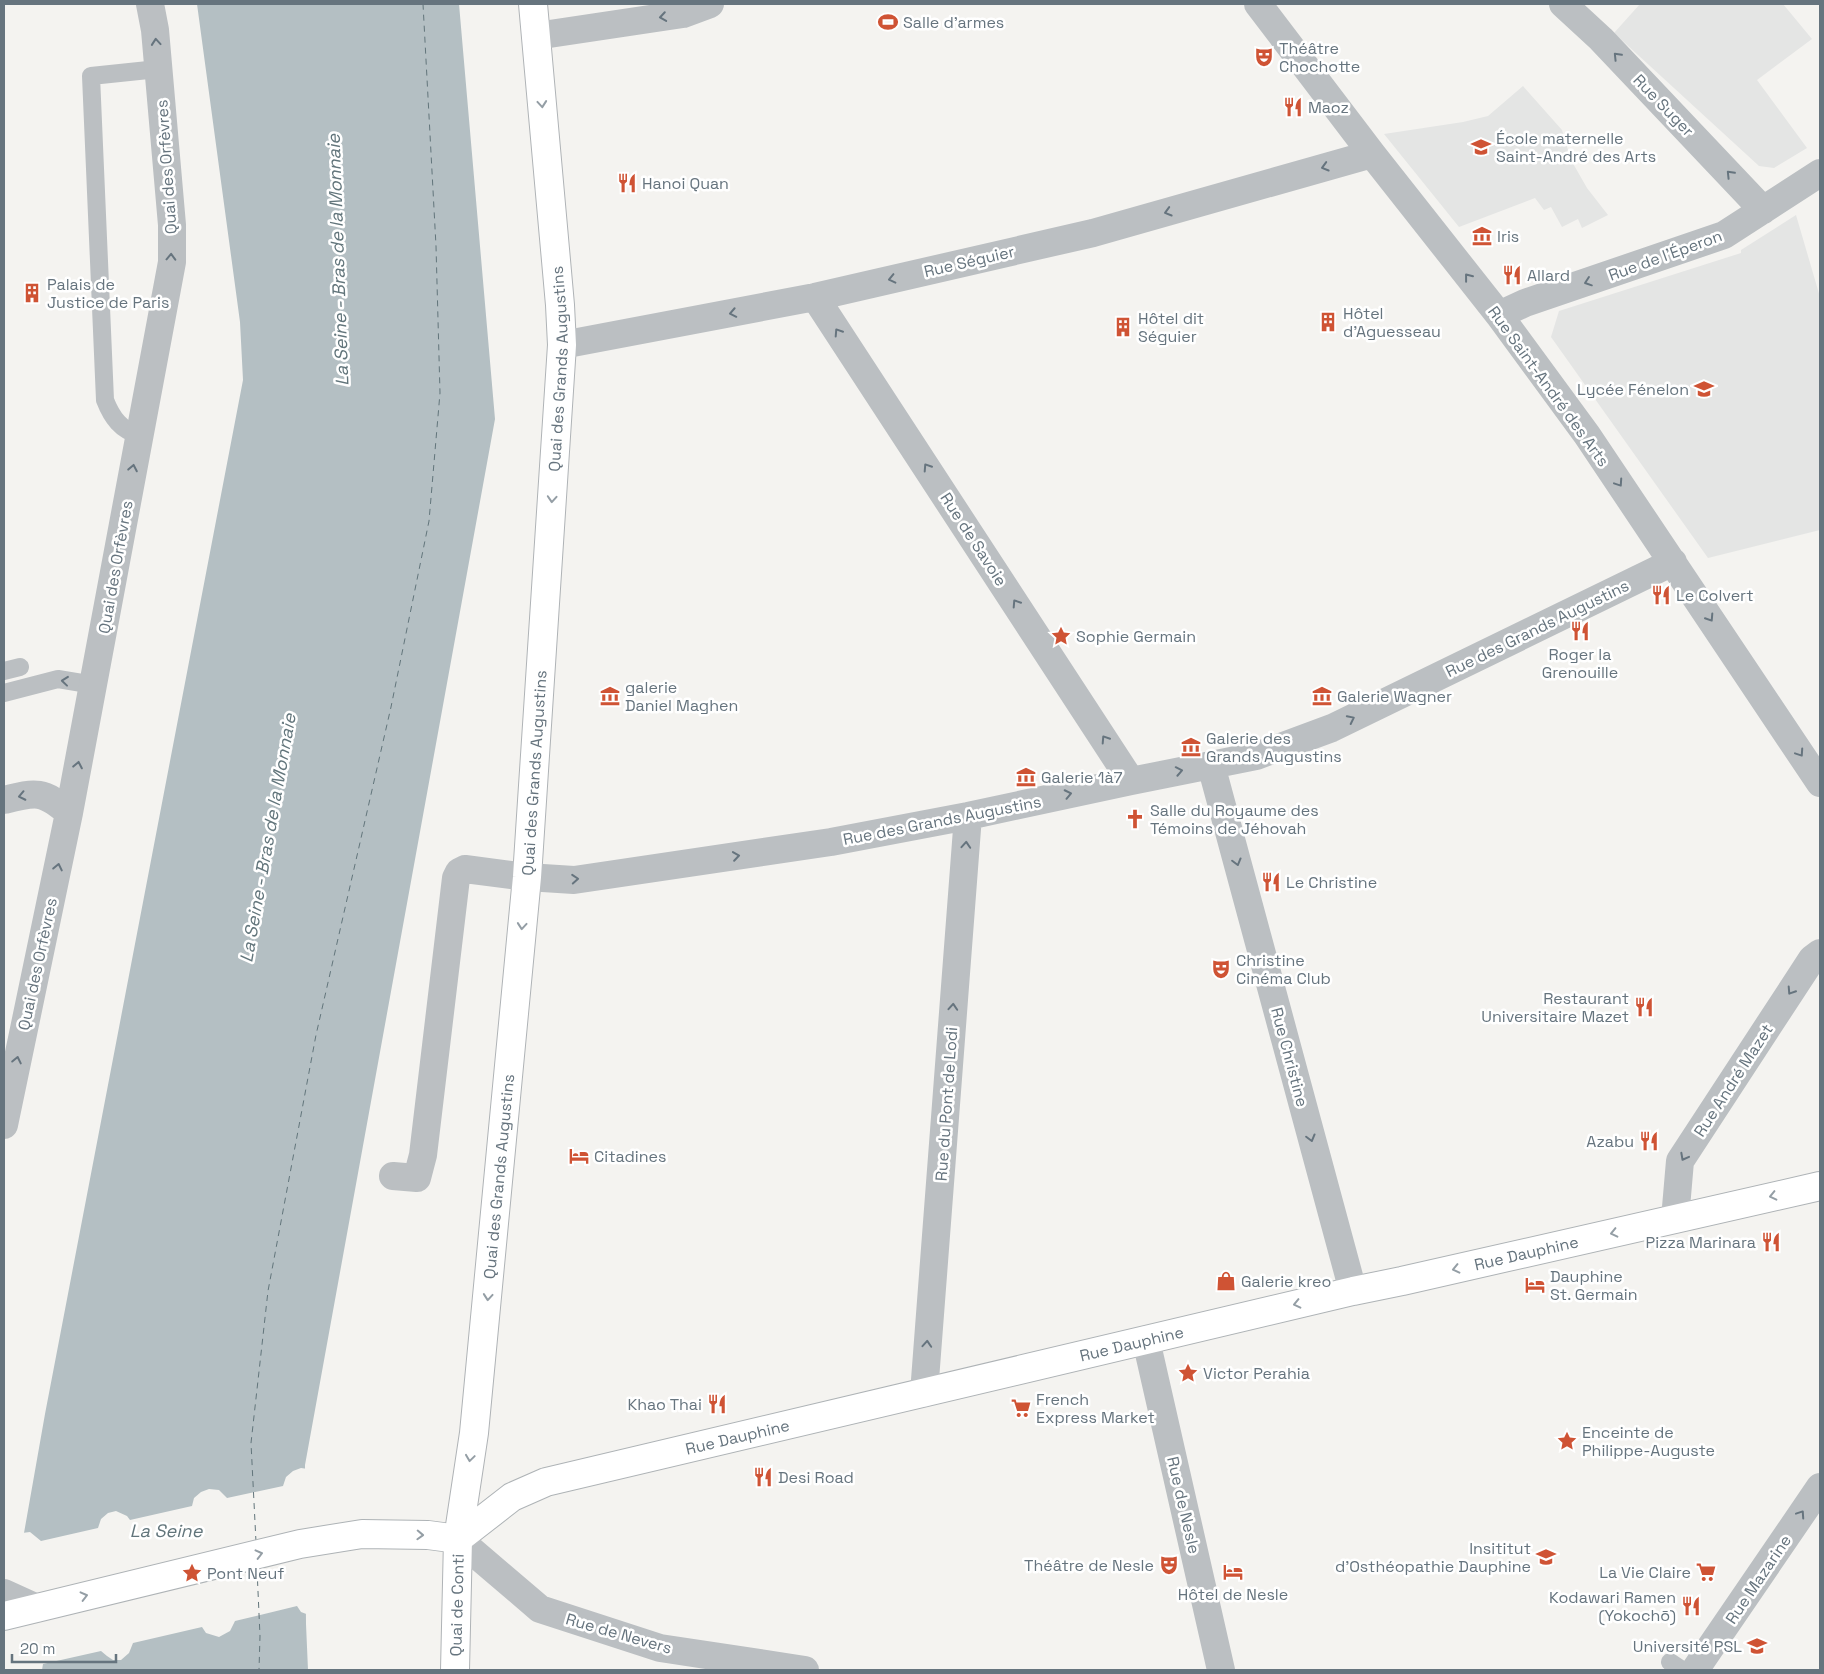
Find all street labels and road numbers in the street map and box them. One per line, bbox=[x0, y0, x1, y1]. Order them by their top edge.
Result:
street label: Rue Suger bbox=[1629, 70, 1699, 141]
street label: Quai des Orfèvres bbox=[151, 99, 182, 235]
street label: Rue de l'Éperon bbox=[1605, 225, 1725, 286]
street label: Rue Séguier bbox=[922, 241, 1016, 282]
street label: Quai des Grands Augustins bbox=[544, 265, 573, 472]
street label: Rue Saint-André des Arts bbox=[1483, 302, 1614, 471]
street label: Rue de Savoie bbox=[935, 488, 1012, 590]
street label: Quai des Orfèvres bbox=[93, 499, 138, 635]
street label: Rue des Grands Augustins bbox=[1442, 575, 1632, 682]
street label: Quai des Grands Augustins bbox=[517, 670, 552, 876]
street label: Rue des Grands Augustins bbox=[841, 791, 1043, 850]
street label: Quai des Orfèvres bbox=[13, 896, 62, 1032]
street label: Rue Christine bbox=[1266, 1005, 1313, 1109]
street label: Rue André Mazet bbox=[1689, 1020, 1778, 1141]
street label: Rue du Pont de Lodi bbox=[931, 1026, 962, 1182]
street label: Quai des Grands Augustins bbox=[479, 1073, 519, 1280]
street label: Rue Dauphine bbox=[1472, 1231, 1580, 1275]
street label: Rue Dauphine bbox=[1078, 1321, 1186, 1366]
street label: Rue Dauphine bbox=[683, 1415, 792, 1460]
street label: Rue de Nesle bbox=[1162, 1454, 1205, 1556]
street label: Rue Mazarine bbox=[1721, 1531, 1796, 1628]
street label: Quai de Conti bbox=[445, 1553, 469, 1657]
street label: Rue de Nevers bbox=[563, 1608, 674, 1659]

